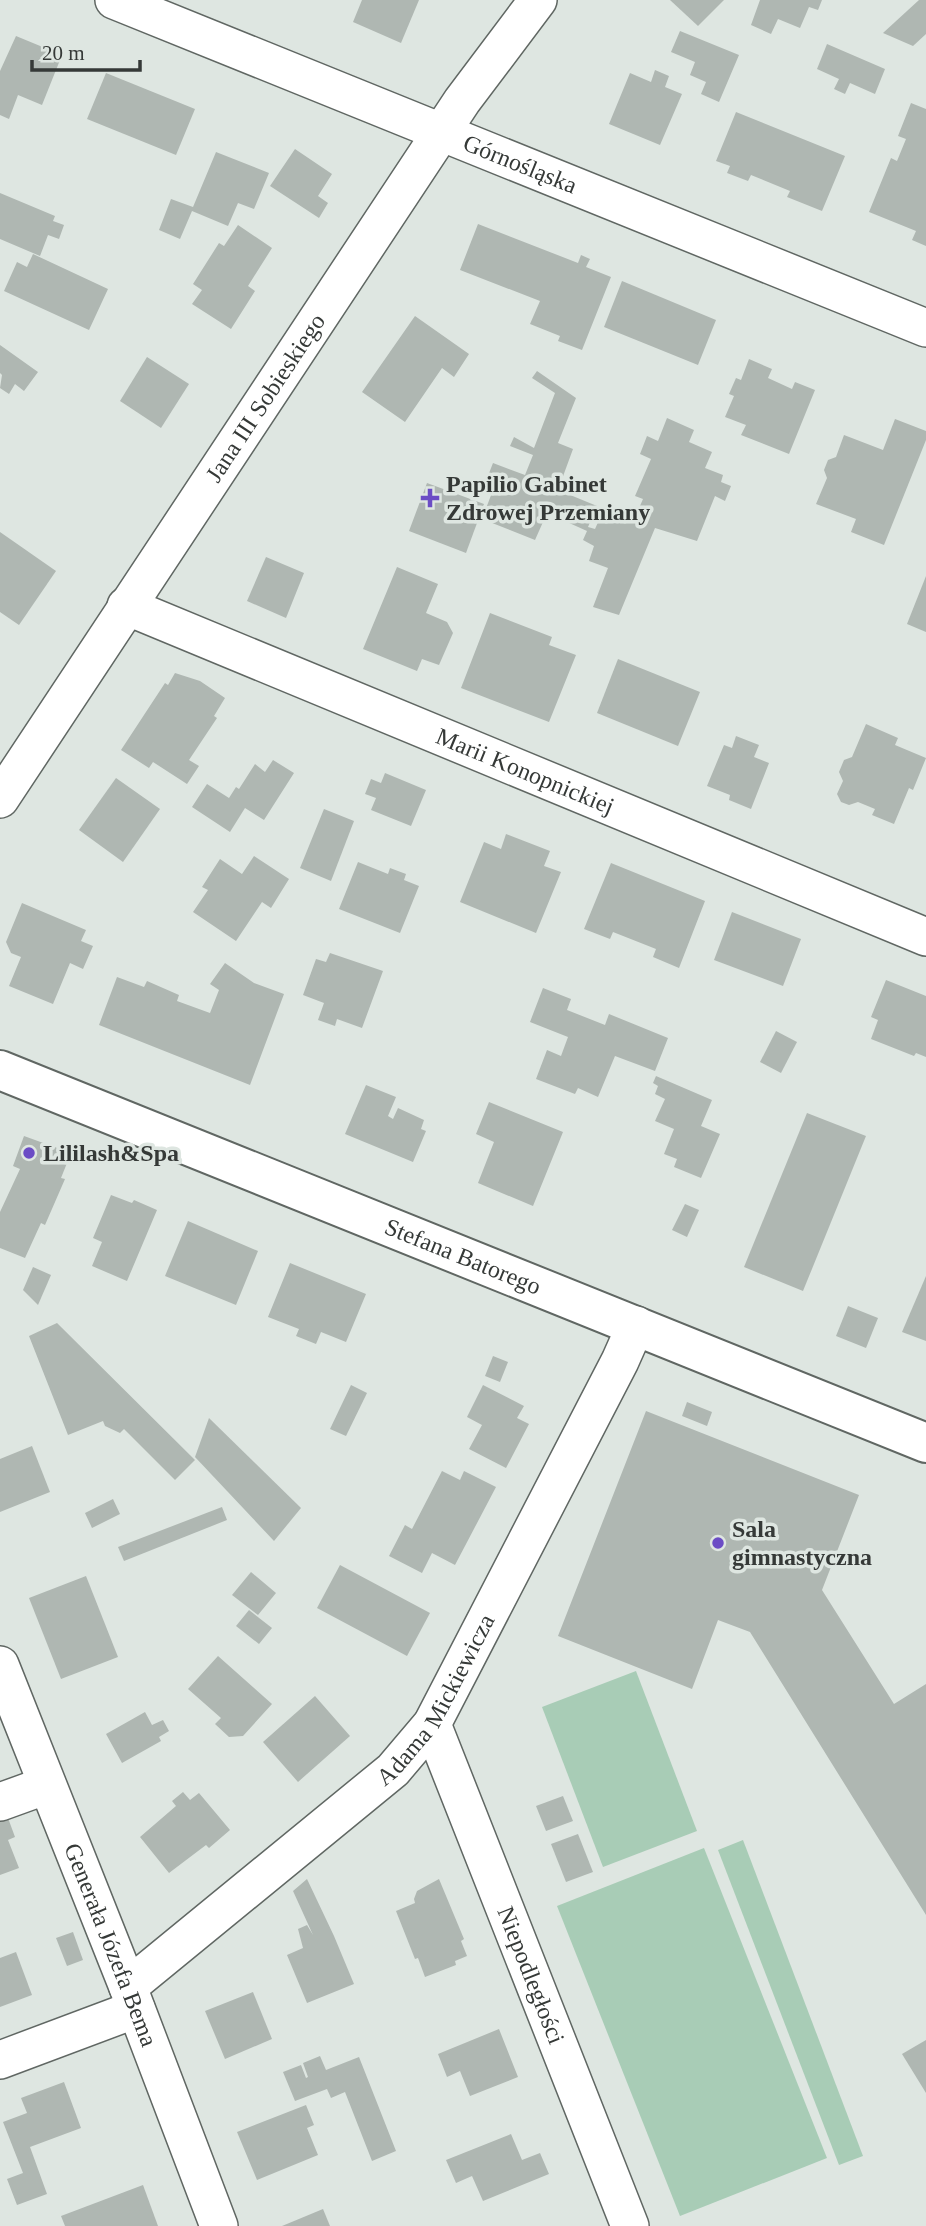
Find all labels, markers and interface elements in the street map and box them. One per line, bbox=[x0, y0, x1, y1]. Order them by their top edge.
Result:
scale bar bbox=[32, 28, 140, 72]
text: 20 m bbox=[42, 41, 85, 65]
street label: Górnośląska bbox=[460, 130, 581, 199]
street label: Jana III Sobieskiego bbox=[201, 309, 330, 487]
place label: Papilio Gabinet Zdrowej Przemiany bbox=[446, 471, 650, 525]
marker: Papilio Gabinet Zdrowej Przemiany bbox=[420, 488, 440, 508]
street label: Marii Konopnickiej bbox=[432, 723, 618, 819]
place label: Lililash&Spa bbox=[43, 1140, 179, 1166]
marker: Lililash&Spa bbox=[21, 1145, 37, 1161]
street label: Stefana Batorego bbox=[381, 1213, 545, 1300]
place label: Sala gimnastyczna bbox=[732, 1516, 872, 1570]
marker: Sala gimnastyczna bbox=[710, 1535, 726, 1551]
street label: Adama Mickiewicza bbox=[371, 1610, 500, 1791]
street label: Generała Józefa Bema bbox=[59, 1840, 162, 2050]
street label: Niepodległości bbox=[492, 1903, 570, 2048]

